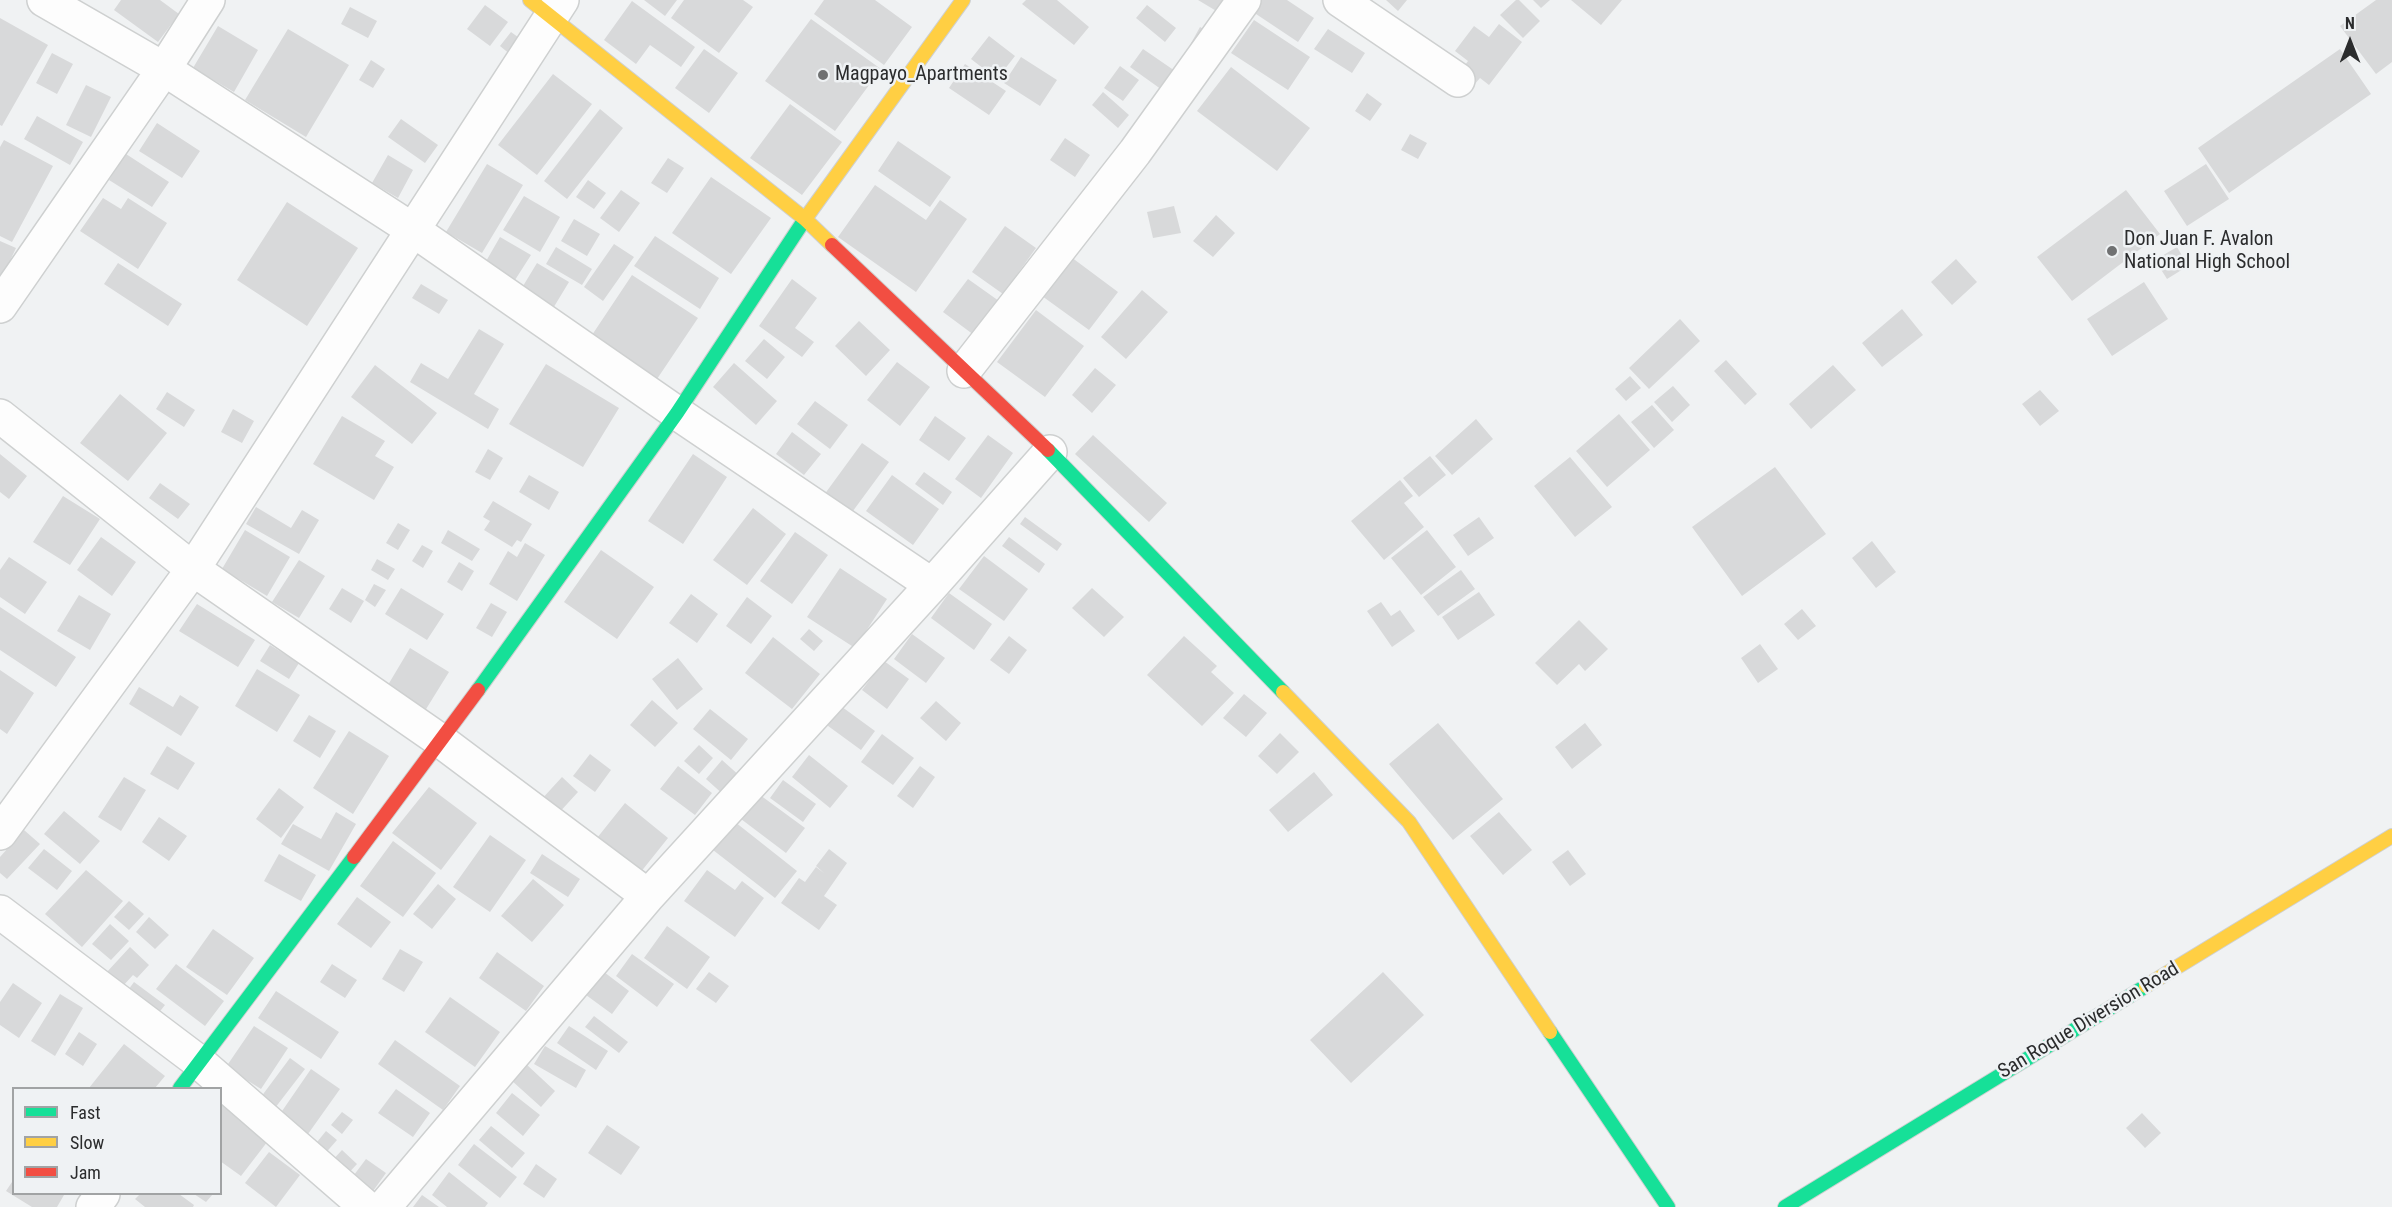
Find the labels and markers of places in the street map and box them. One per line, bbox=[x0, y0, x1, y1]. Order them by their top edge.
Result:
place label: Magpayo_Apartments bbox=[835, 63, 1008, 87]
marker: Magpayo_Apartments bbox=[816, 68, 830, 82]
place label: Don Juan F. Avalon National High School bbox=[2124, 228, 2290, 275]
marker: Don Juan F. Avalon National High School bbox=[2105, 244, 2119, 258]

